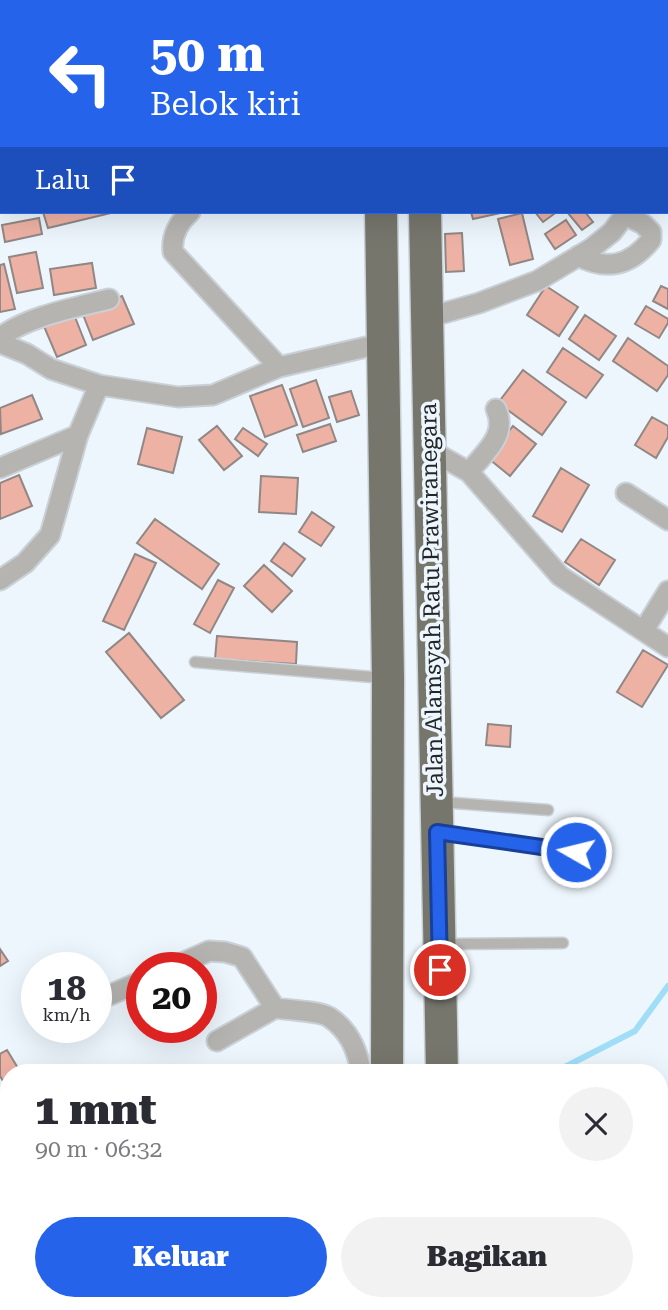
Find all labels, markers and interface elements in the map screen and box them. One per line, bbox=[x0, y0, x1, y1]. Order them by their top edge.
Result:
text: 50 m bbox=[150, 26, 265, 83]
icon: left bbox=[35, 28, 126, 119]
text: Belok kiri bbox=[150, 85, 301, 123]
icon: arrive bbox=[104, 161, 142, 199]
text: Lalu bbox=[35, 165, 90, 195]
street label: Jalan Alamsyah Ratu Prawiranegara bbox=[415, 402, 449, 797]
position arrow bbox=[539, 815, 613, 889]
pin bbox=[410, 940, 470, 1000]
icon: arrive bbox=[421, 951, 459, 989]
speed limit sign: 20 bbox=[126, 952, 217, 1043]
text: 18 bbox=[47, 968, 86, 1009]
text: km/h bbox=[42, 1004, 91, 1025]
text: 1 mnt bbox=[35, 1085, 156, 1134]
button: close bbox=[559, 1087, 633, 1161]
text: 90 m · 06:32 bbox=[35, 1136, 162, 1163]
button: Keluar bbox=[35, 1217, 327, 1297]
button: Bagikan bbox=[341, 1217, 633, 1297]

